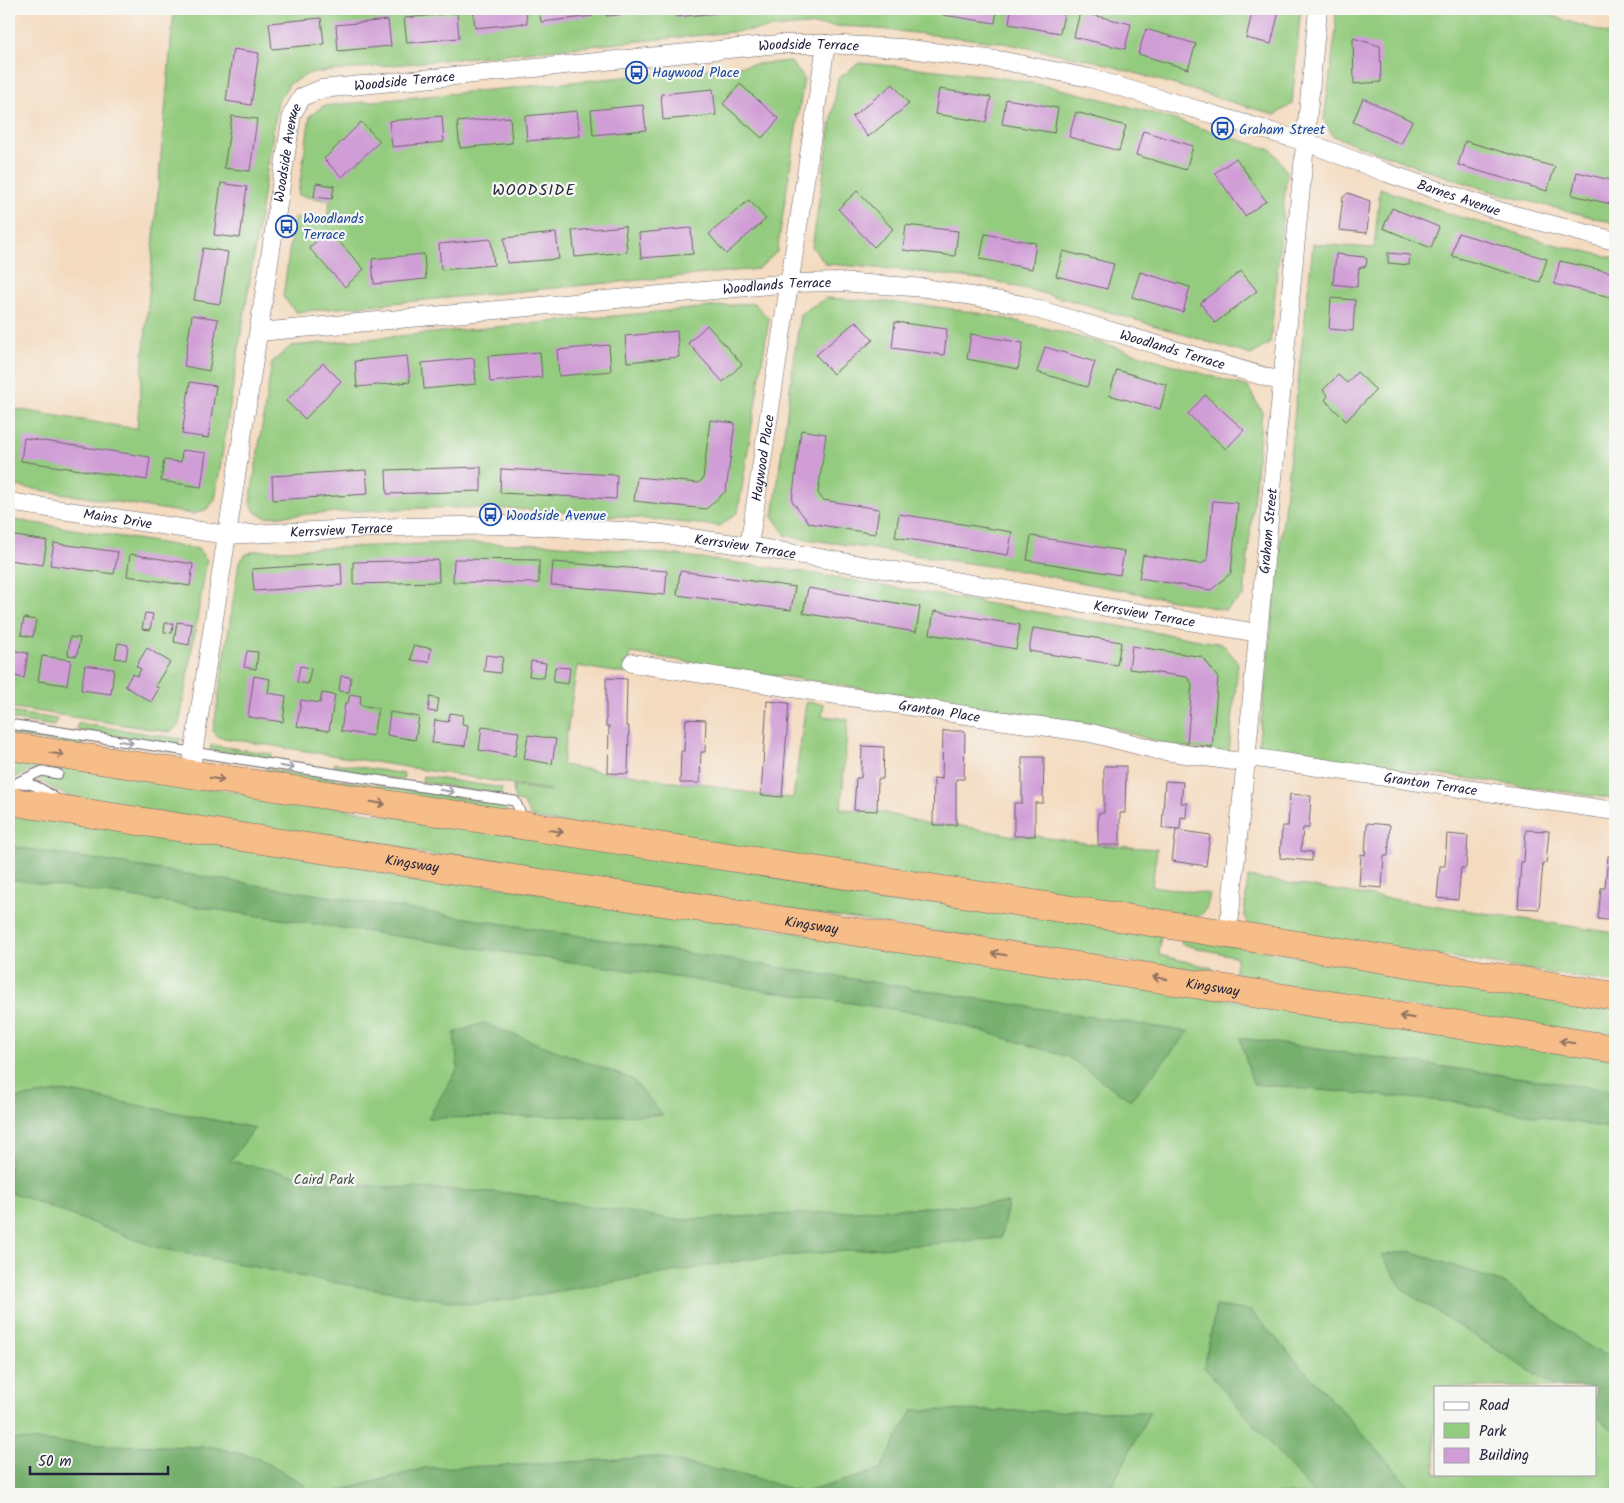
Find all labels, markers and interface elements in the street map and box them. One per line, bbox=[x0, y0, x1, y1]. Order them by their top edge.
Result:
street label: Woodside Terrace bbox=[757, 34, 860, 58]
bus stop icon: Haywood Place bbox=[624, 60, 648, 84]
place label: Haywood Place bbox=[652, 62, 740, 84]
street label: Woodside Terrace bbox=[353, 66, 457, 98]
street label: Woodside Avenue bbox=[269, 99, 308, 204]
bus stop icon: Graham Street bbox=[1211, 117, 1235, 141]
place label: Graham Street bbox=[1239, 119, 1326, 141]
street label: Barnes Avenue bbox=[1414, 174, 1504, 223]
district label: WOODSIDE bbox=[492, 178, 576, 203]
place label: Woodlands Terrace bbox=[303, 208, 364, 246]
bus stop icon: Woodlands Terrace bbox=[275, 214, 299, 238]
street label: Woodlands Terrace bbox=[722, 272, 832, 301]
street label: Woodlands Terrace bbox=[1117, 324, 1228, 376]
street label: Haywood Place bbox=[746, 413, 781, 503]
street label: Graham Street bbox=[1254, 487, 1284, 575]
street label: Mains Drive bbox=[82, 503, 154, 536]
bus stop icon: Woodside Avenue bbox=[478, 503, 502, 527]
place label: Woodside Avenue bbox=[506, 505, 607, 527]
street label: Kerrsview Terrace bbox=[290, 517, 394, 544]
street label: Kerrsview Terrace bbox=[693, 529, 798, 566]
street label: Kerrsview Terrace bbox=[1092, 595, 1197, 634]
street label: Granton Place bbox=[897, 695, 982, 729]
one-way arrow bbox=[118, 737, 134, 747]
one-way arrow bbox=[49, 749, 65, 759]
one-way arrow bbox=[278, 762, 294, 772]
street label: Granton Terrace bbox=[1382, 767, 1479, 803]
one-way arrow bbox=[209, 774, 225, 784]
one-way arrow bbox=[439, 786, 455, 796]
one-way arrow bbox=[370, 799, 386, 809]
one-way arrow bbox=[548, 826, 564, 836]
street label: Kingsway bbox=[384, 849, 441, 879]
street label: Kingsway bbox=[783, 911, 840, 941]
one-way arrow bbox=[991, 948, 1007, 958]
one-way arrow bbox=[1152, 973, 1168, 983]
street label: Kingsway bbox=[1184, 973, 1242, 1003]
one-way arrow bbox=[1399, 1011, 1415, 1021]
one-way arrow bbox=[1559, 1036, 1575, 1046]
park label: Caird Park bbox=[294, 1169, 355, 1191]
legend bbox=[1434, 1386, 1596, 1476]
text: Road bbox=[1479, 1394, 1510, 1418]
text: Park bbox=[1479, 1420, 1507, 1444]
scale bar bbox=[30, 1443, 168, 1475]
text: Building bbox=[1479, 1444, 1529, 1468]
text: 50 m bbox=[38, 1450, 72, 1474]

